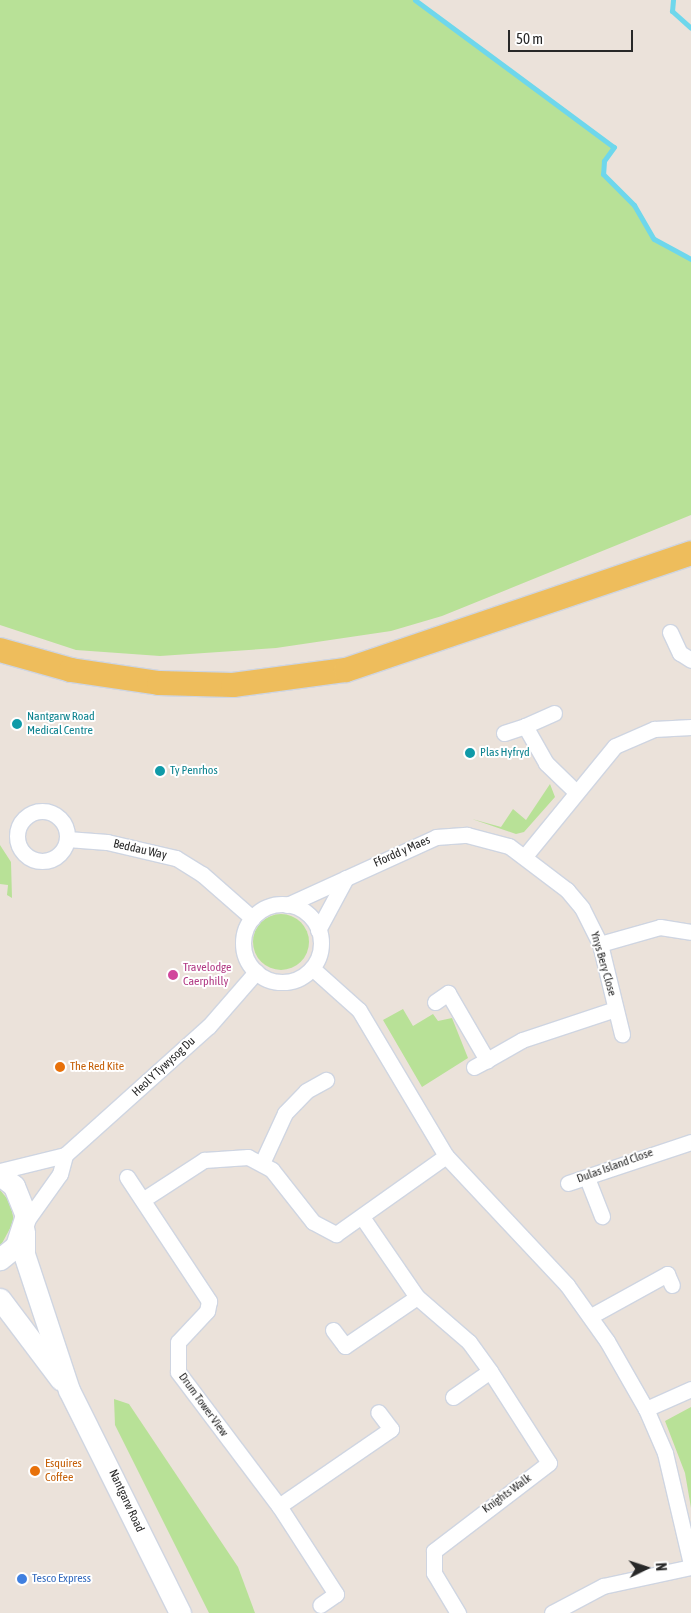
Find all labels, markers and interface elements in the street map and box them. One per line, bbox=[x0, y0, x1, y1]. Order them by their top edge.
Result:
scale bar bbox=[511, 20, 636, 52]
text: 50 m bbox=[516, 30, 543, 47]
place label: Nantgarw Road Medical Centre bbox=[27, 710, 95, 738]
marker: Nantgarw Road Medical Centre bbox=[11, 718, 23, 730]
place label: Plas Hyfryd bbox=[480, 746, 530, 760]
marker: Plas Hyfryd bbox=[464, 747, 476, 759]
place label: Ty Penrhos bbox=[170, 764, 218, 778]
marker: Ty Penrhos bbox=[154, 765, 166, 777]
street label: Ffordd y Maes bbox=[372, 833, 432, 871]
street label: Beddau Way bbox=[112, 837, 168, 863]
street label: Ynys Bery Close bbox=[587, 930, 619, 998]
place label: Travelodge Caerphilly bbox=[183, 961, 231, 989]
marker: Travelodge Caerphilly bbox=[167, 969, 179, 981]
street label: Heol Y Tywysog Du bbox=[130, 1034, 198, 1100]
place label: The Red Kite bbox=[70, 1060, 124, 1074]
marker: The Red Kite bbox=[54, 1061, 66, 1073]
street label: Dulas Island Close bbox=[575, 1146, 655, 1186]
street label: Drum Tower View bbox=[175, 1370, 231, 1440]
place label: Esquires Coffee bbox=[45, 1457, 82, 1485]
marker: Esquires Coffee bbox=[29, 1465, 41, 1477]
street label: Nantgarw Road bbox=[105, 1467, 147, 1535]
street label: Knights Walk bbox=[480, 1471, 534, 1517]
north arrow bbox=[621, 1543, 671, 1593]
text: N bbox=[653, 1562, 669, 1572]
place label: Tesco Express bbox=[32, 1572, 91, 1586]
marker: Tesco Express bbox=[16, 1573, 28, 1585]

